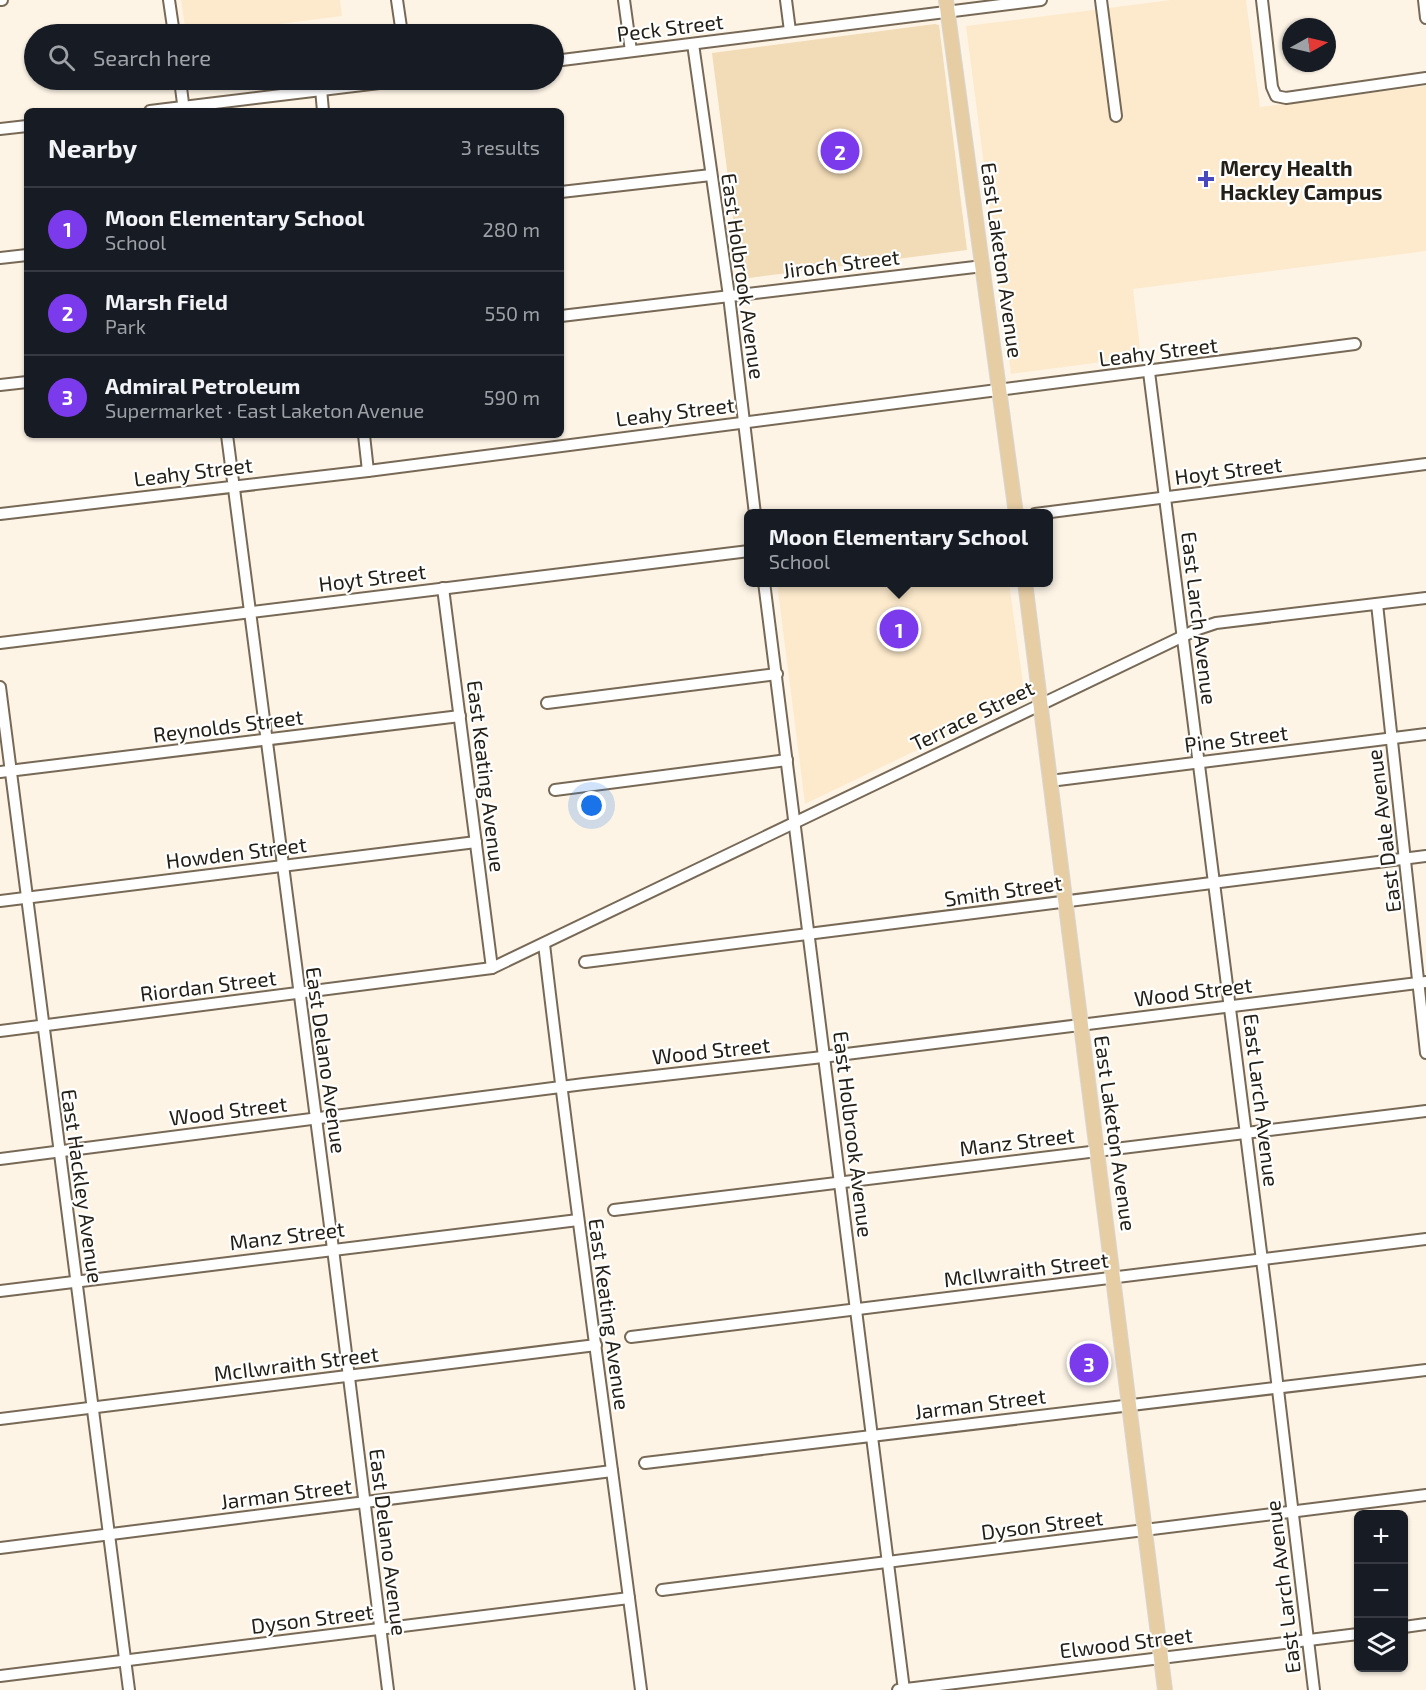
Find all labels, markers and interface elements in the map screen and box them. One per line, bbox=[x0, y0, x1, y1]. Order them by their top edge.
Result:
street label: Peck Street bbox=[615, 8, 725, 46]
north arrow bbox=[1282, 18, 1336, 72]
search box bbox=[24, 24, 564, 90]
icon: search bbox=[45, 41, 78, 74]
text: Search here bbox=[93, 44, 211, 70]
pin: 2 bbox=[820, 128, 860, 174]
text: Nearby bbox=[48, 132, 137, 163]
text: 3 results bbox=[461, 135, 540, 159]
place label: Mercy Health Hackley Campus bbox=[1220, 155, 1383, 205]
street label: East Laketon Avenue bbox=[977, 161, 1029, 359]
marker: Mercy Health Hackley Campus bbox=[1197, 170, 1215, 188]
street label: East Holbrook Avenue bbox=[717, 171, 771, 381]
text: Moon Elementary School bbox=[105, 204, 365, 230]
text: 1 bbox=[63, 217, 72, 241]
text: 280 m bbox=[483, 217, 540, 241]
text: School bbox=[105, 230, 166, 254]
street label: Jiroch Street bbox=[781, 243, 901, 283]
text: Marsh Field bbox=[105, 288, 228, 314]
text: 2 bbox=[62, 301, 73, 325]
text: 550 m bbox=[485, 301, 540, 325]
text: Park bbox=[105, 314, 146, 338]
street label: Leahy Street bbox=[1097, 331, 1219, 371]
text: Admiral Petroleum bbox=[105, 372, 301, 398]
text: 3 bbox=[62, 385, 73, 409]
text: 590 m bbox=[484, 385, 540, 409]
street label: Leahy Street bbox=[614, 391, 736, 431]
text: Supermarket · East Laketon Avenue bbox=[105, 398, 424, 422]
street label: Leahy Street bbox=[132, 451, 254, 491]
street label: Hoyt Street bbox=[1173, 451, 1283, 489]
popup bbox=[744, 509, 1053, 587]
text: Moon Elementary School bbox=[769, 523, 1028, 549]
street label: East Larch Avenue bbox=[1177, 530, 1223, 706]
text: School bbox=[769, 549, 830, 573]
street label: Hoyt Street bbox=[317, 558, 427, 596]
pin: 1 bbox=[880, 606, 918, 652]
street label: Terrace Street bbox=[906, 674, 1038, 756]
street label: East Keating Avenue bbox=[463, 679, 511, 873]
street label: Reynolds Street bbox=[151, 703, 305, 747]
street label: Pine Street bbox=[1183, 719, 1289, 757]
street label: East Dale Avenue bbox=[1361, 748, 1405, 914]
your location bbox=[577, 791, 606, 820]
street label: Howden Street bbox=[164, 831, 308, 873]
street label: Smith Street bbox=[943, 869, 1063, 911]
street label: Riordan Street bbox=[138, 964, 278, 1006]
street label: East Delano Avenue bbox=[302, 965, 352, 1155]
street label: Wood Street bbox=[1133, 971, 1253, 1011]
street label: East Larch Avenue bbox=[1239, 1012, 1285, 1188]
street label: East Holbrook Avenue bbox=[829, 1029, 879, 1239]
street label: Wood Street bbox=[651, 1031, 771, 1069]
street label: East Laketon Avenue bbox=[1090, 1034, 1142, 1232]
street label: East Hackley Avenue bbox=[57, 1087, 109, 1285]
street label: Wood Street bbox=[168, 1090, 288, 1130]
street label: Manz Street bbox=[958, 1122, 1076, 1160]
street label: Manz Street bbox=[228, 1216, 346, 1254]
street label: East Keating Avenue bbox=[584, 1217, 636, 1411]
street label: McIlwraith Street bbox=[942, 1246, 1110, 1292]
street label: McIlwraith Street bbox=[212, 1340, 380, 1386]
pin: 3 bbox=[1070, 1340, 1108, 1386]
street label: Jarman Street bbox=[913, 1383, 1047, 1423]
street label: East Delano Avenue bbox=[365, 1447, 413, 1637]
street label: Jarman Street bbox=[219, 1473, 353, 1513]
street label: East Larch Avenue bbox=[1259, 1499, 1305, 1675]
street label: Dyson Street bbox=[979, 1504, 1105, 1544]
map controls bbox=[1354, 1510, 1408, 1672]
button: + bbox=[1354, 1510, 1408, 1564]
button: − bbox=[1354, 1564, 1408, 1618]
street label: Dyson Street bbox=[249, 1598, 375, 1638]
button: layers bbox=[1354, 1618, 1408, 1672]
street label: Elwood Street bbox=[1058, 1621, 1194, 1663]

